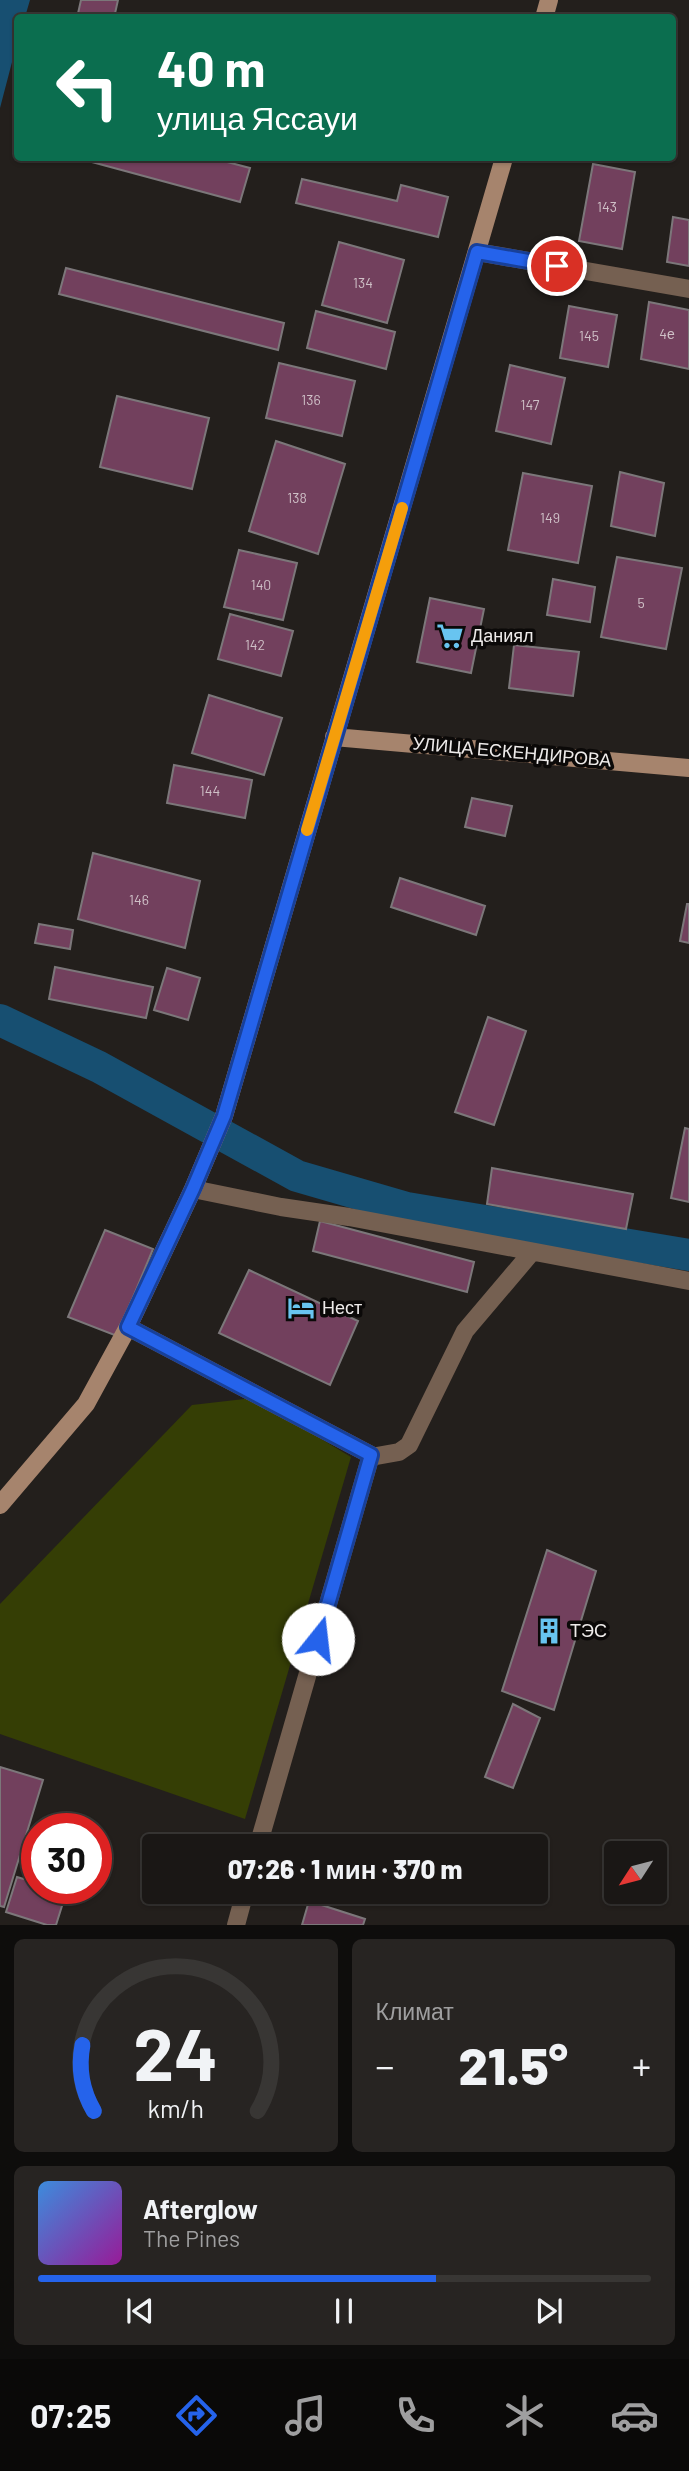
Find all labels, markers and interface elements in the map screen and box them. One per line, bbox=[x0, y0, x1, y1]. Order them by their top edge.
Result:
text: 40 m bbox=[157, 38, 265, 97]
icon: left bbox=[42, 42, 133, 133]
text: улица Яссауи bbox=[157, 98, 358, 136]
house number: 143 bbox=[597, 198, 617, 215]
pin bbox=[527, 236, 587, 296]
icon: arrive bbox=[538, 247, 576, 285]
house number: 134 bbox=[353, 274, 373, 291]
house number: 4е bbox=[659, 325, 675, 342]
house number: 145 bbox=[579, 327, 599, 344]
house number: 136 bbox=[301, 391, 321, 408]
house number: 147 bbox=[521, 396, 540, 413]
house number: 138 bbox=[287, 489, 307, 506]
house number: 149 bbox=[540, 509, 560, 526]
house number: 140 bbox=[251, 576, 271, 593]
house number: 5 bbox=[637, 594, 645, 611]
supermarket icon: Даниял bbox=[435, 621, 465, 651]
place label: Даниял bbox=[471, 624, 533, 646]
house number: 142 bbox=[245, 636, 265, 653]
street label: УЛИЦА ЕСКЕНДИРОВА bbox=[412, 731, 612, 771]
house number: 144 bbox=[200, 782, 220, 799]
house number: 146 bbox=[129, 891, 149, 908]
hotel icon: Нест bbox=[286, 1293, 316, 1323]
place label: Нест bbox=[322, 1296, 362, 1318]
position arrow bbox=[281, 1602, 355, 1676]
building icon: ТЭС bbox=[534, 1616, 564, 1646]
place label: ТЭС bbox=[570, 1619, 607, 1641]
speed limit sign: 30 bbox=[21, 1813, 112, 1904]
north arrow bbox=[604, 1841, 667, 1904]
map controls bbox=[604, 1841, 667, 1904]
text: 07:26 · 1 мин · 370 m bbox=[228, 1853, 462, 1884]
text: Климат bbox=[376, 1997, 454, 2025]
text: 24 bbox=[133, 2009, 218, 2097]
text: 21.5° bbox=[458, 2033, 568, 2095]
text: − bbox=[376, 2042, 395, 2088]
text: + bbox=[632, 2042, 651, 2088]
text: km/h bbox=[147, 2093, 204, 2123]
text: Afterglow bbox=[143, 2193, 258, 2224]
text: The Pines bbox=[143, 2224, 240, 2252]
icon: previous bbox=[121, 2292, 159, 2330]
icon: pause bbox=[325, 2292, 363, 2330]
icon: next bbox=[530, 2292, 568, 2330]
icon: directions bbox=[172, 2391, 221, 2440]
icon: music bbox=[281, 2391, 330, 2440]
icon: phone bbox=[391, 2391, 440, 2440]
icon: climate bbox=[500, 2391, 549, 2440]
icon: car bbox=[610, 2391, 659, 2440]
text: 07:25 bbox=[30, 2396, 111, 2434]

